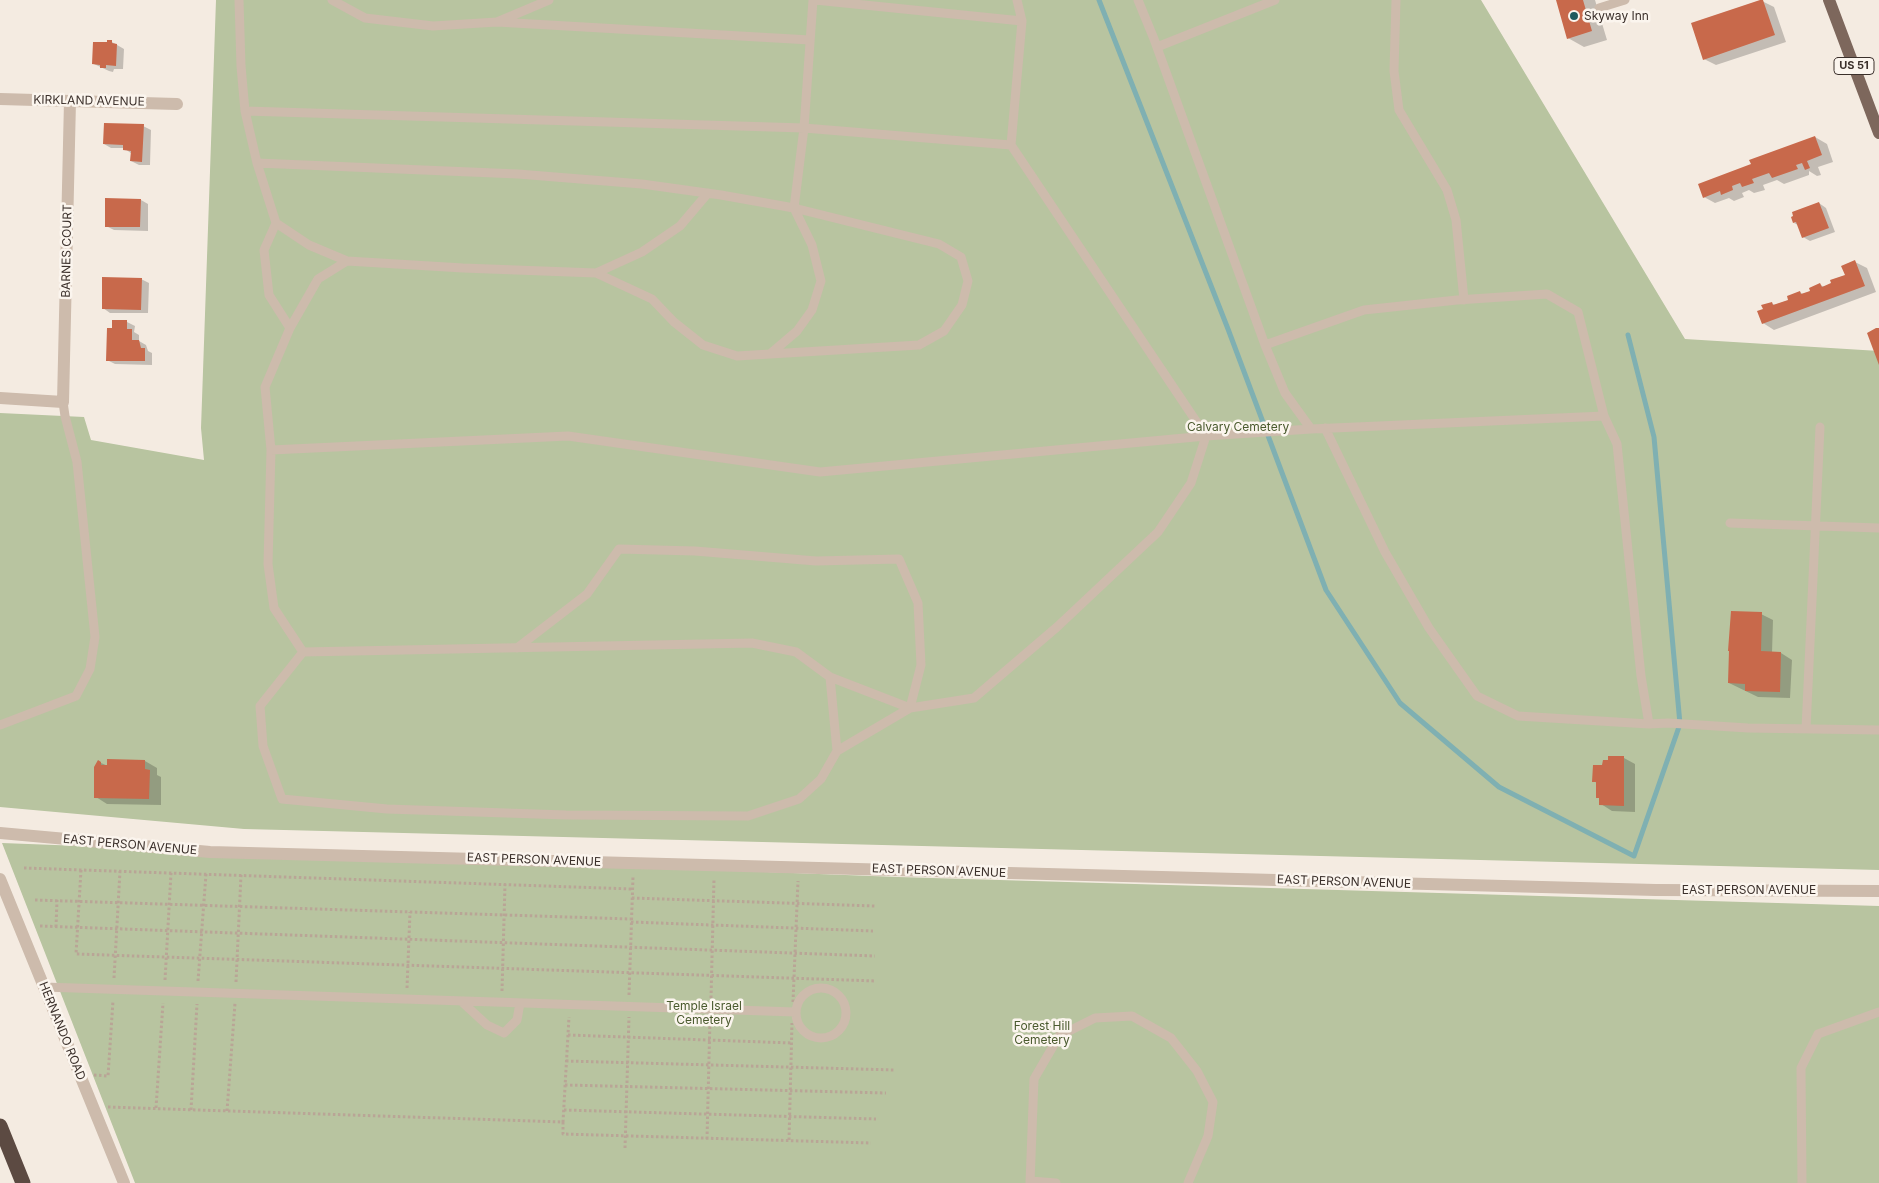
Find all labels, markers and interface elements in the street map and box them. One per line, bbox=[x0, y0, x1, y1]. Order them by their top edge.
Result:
place label: Skyway Inn bbox=[1584, 9, 1649, 23]
marker: Skyway Inn bbox=[1568, 10, 1580, 22]
road number: US 51 bbox=[1834, 58, 1874, 74]
street label: KIRKLAND AVENUE bbox=[33, 93, 145, 109]
street label: BARNES COURT bbox=[59, 204, 75, 298]
park label: Calvary Cemetery bbox=[1187, 420, 1289, 434]
street label: EAST PERSON AVENUE bbox=[62, 832, 198, 858]
street label: EAST PERSON AVENUE bbox=[467, 850, 601, 870]
street label: EAST PERSON AVENUE bbox=[872, 861, 1006, 881]
street label: EAST PERSON AVENUE bbox=[1277, 872, 1411, 892]
street label: EAST PERSON AVENUE bbox=[1682, 883, 1816, 897]
street label: HERNANDO ROAD bbox=[36, 980, 88, 1082]
park label: Temple Israel Cemetery bbox=[666, 999, 742, 1027]
park label: Forest Hill Cemetery bbox=[1014, 1019, 1070, 1047]

